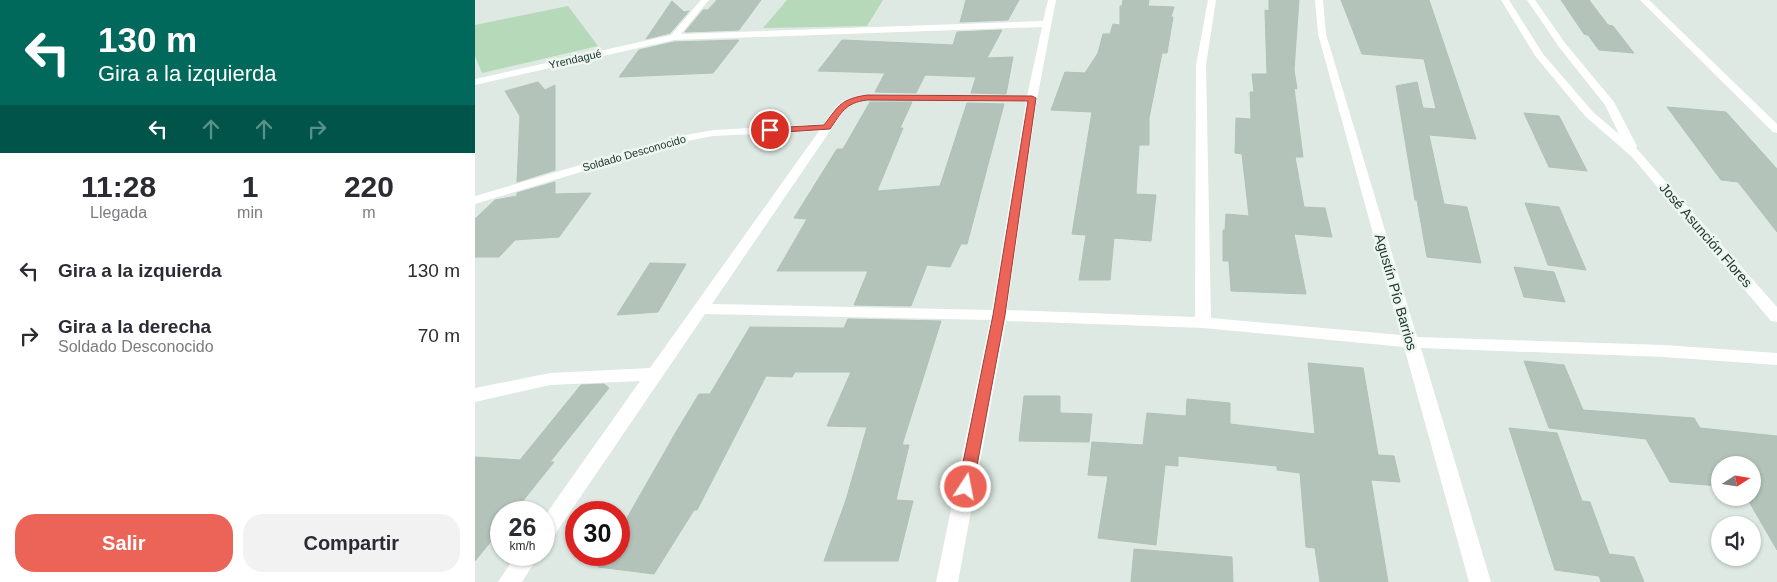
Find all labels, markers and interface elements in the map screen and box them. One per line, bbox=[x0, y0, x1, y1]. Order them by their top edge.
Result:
icon: left bbox=[15, 20, 80, 85]
text: 130 m bbox=[98, 20, 197, 59]
street label: Yrendagué bbox=[547, 47, 603, 71]
text: Gira a la izquierda bbox=[98, 61, 277, 86]
pin bbox=[749, 109, 791, 151]
icon: left bbox=[144, 115, 172, 143]
icon: ahead bbox=[197, 115, 225, 143]
icon: ahead bbox=[250, 115, 278, 143]
icon: right bbox=[303, 115, 331, 143]
icon: arrive bbox=[756, 116, 784, 144]
street label: Soldado Desconocido bbox=[581, 132, 687, 174]
text: 11:28 bbox=[81, 170, 156, 203]
text: 1 bbox=[242, 170, 258, 203]
text: 220 bbox=[344, 170, 394, 203]
street label: José Asunción Flores bbox=[1656, 180, 1756, 290]
text: Llegada bbox=[90, 204, 147, 221]
text: min bbox=[237, 204, 263, 221]
text: m bbox=[362, 204, 376, 221]
street label: Agustín Pío Barrios bbox=[1372, 232, 1420, 352]
icon: left bbox=[15, 257, 43, 285]
text: Gira a la izquierda bbox=[58, 260, 222, 281]
text: 130 m bbox=[407, 260, 460, 281]
text: Gira a la derecha bbox=[58, 316, 211, 337]
icon: right bbox=[15, 322, 43, 350]
text: 70 m bbox=[418, 325, 460, 346]
text: Soldado Desconocido bbox=[58, 338, 214, 355]
north arrow bbox=[1711, 456, 1761, 506]
map controls bbox=[1711, 456, 1761, 566]
position arrow bbox=[939, 460, 991, 512]
speed limit sign: 30 bbox=[565, 501, 630, 566]
text: 26 bbox=[509, 513, 536, 541]
button: Salir bbox=[15, 514, 233, 572]
button: Compartir bbox=[243, 514, 460, 572]
button: sound bbox=[1711, 516, 1761, 566]
text: km/h bbox=[509, 539, 536, 553]

